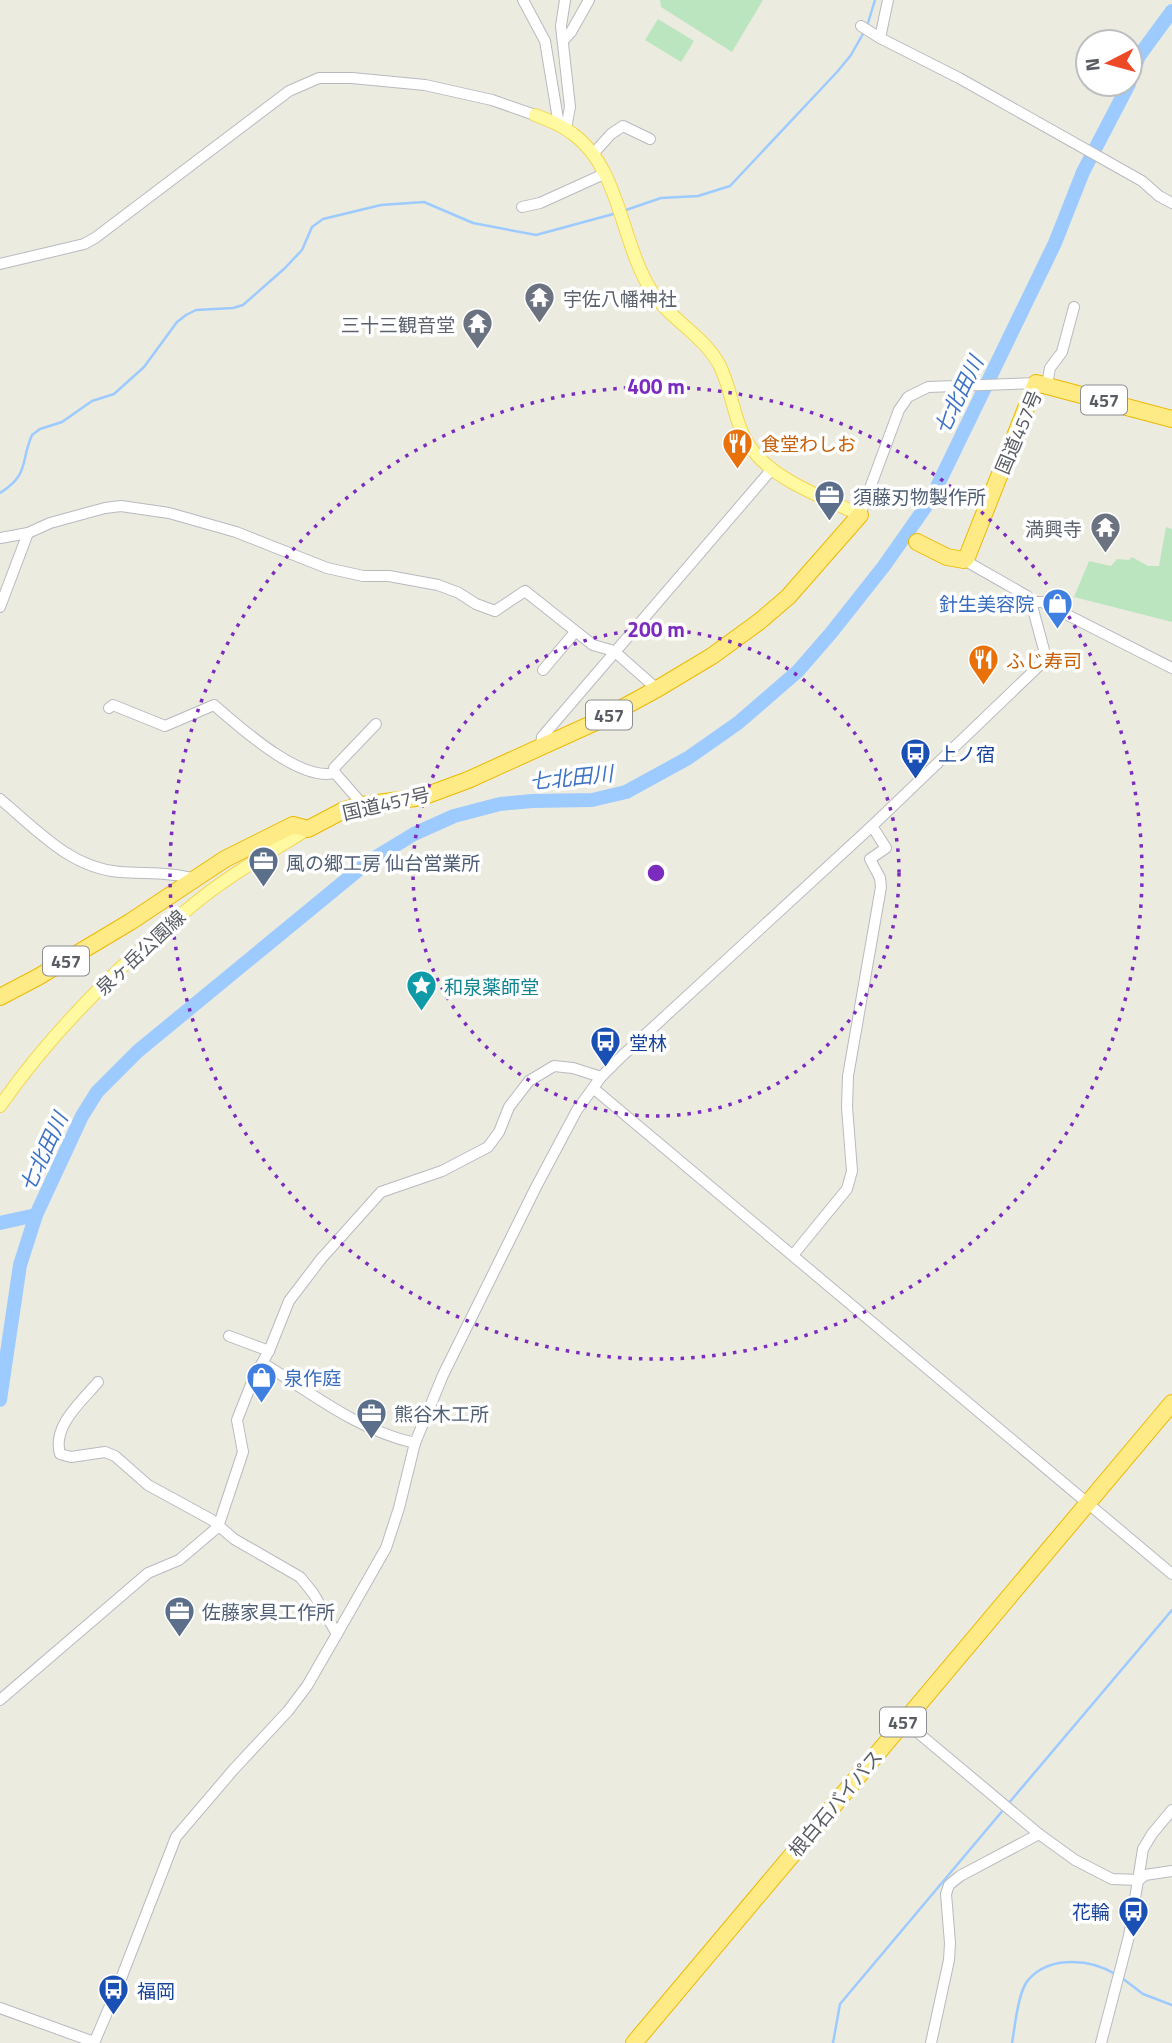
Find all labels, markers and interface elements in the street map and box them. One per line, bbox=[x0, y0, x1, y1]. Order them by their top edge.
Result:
north arrow bbox=[1074, 28, 1144, 98]
text: N bbox=[1076, 57, 1107, 73]
temple icon: 宇佐八幡神社 bbox=[523, 281, 557, 325]
place label: 宇佐八幡神社 bbox=[563, 284, 677, 313]
temple icon: 三十三観音堂 bbox=[461, 307, 495, 351]
place label: 三十三観音堂 bbox=[341, 310, 455, 339]
water label: 七北田川 bbox=[925, 348, 992, 440]
text: 400 m bbox=[627, 370, 685, 402]
street label: 国道457号 bbox=[987, 385, 1049, 479]
road number: 457 bbox=[1081, 386, 1127, 414]
restaurant icon: 食堂わしお bbox=[721, 426, 755, 470]
place label: 食堂わしお bbox=[761, 429, 856, 458]
office icon: 須藤刃物製作所 bbox=[813, 479, 847, 523]
place label: 須藤刃物製作所 bbox=[853, 482, 986, 511]
temple icon: 満興寺 bbox=[1088, 511, 1122, 555]
place label: 満興寺 bbox=[1025, 514, 1082, 543]
shop icon: 針生美容院 bbox=[1040, 586, 1074, 630]
place label: 針生美容院 bbox=[939, 589, 1034, 618]
text: 200 m bbox=[627, 613, 685, 645]
restaurant icon: ふじ寿司 bbox=[966, 643, 1000, 687]
place label: ふじ寿司 bbox=[1006, 646, 1082, 675]
road number: 457 bbox=[586, 700, 632, 730]
bus stop icon: 上ノ宿 bbox=[898, 736, 932, 780]
place label: 上ノ宿 bbox=[938, 739, 995, 768]
water label: 七北田川 bbox=[528, 756, 616, 797]
street label: 国道457号 bbox=[339, 779, 433, 827]
office icon: 風の郷工房 仙台営業所 bbox=[246, 845, 280, 889]
place label: 風の郷工房 仙台営業所 bbox=[286, 848, 480, 877]
centre of rings bbox=[644, 861, 668, 885]
street label: 泉ヶ岳公園線 bbox=[88, 903, 192, 1001]
road number: 457 bbox=[43, 946, 89, 976]
place icon: 和泉薬師堂 bbox=[404, 969, 438, 1013]
place label: 和泉薬師堂 bbox=[444, 972, 539, 1001]
bus stop icon: 堂林 bbox=[589, 1025, 623, 1069]
place label: 堂林 bbox=[629, 1028, 667, 1057]
water label: 七北田川 bbox=[11, 1105, 76, 1197]
shop icon: 泉作庭 bbox=[244, 1360, 278, 1404]
place label: 泉作庭 bbox=[284, 1363, 341, 1392]
office icon: 熊谷木工所 bbox=[354, 1396, 388, 1440]
place label: 熊谷木工所 bbox=[394, 1399, 489, 1428]
office icon: 佐藤家具工作所 bbox=[162, 1594, 196, 1638]
place label: 佐藤家具工作所 bbox=[202, 1597, 335, 1626]
road number: 457 bbox=[880, 1708, 926, 1736]
street label: 根白石バイパス bbox=[781, 1743, 889, 1863]
bus stop icon: 花輪 bbox=[1116, 1894, 1150, 1938]
place label: 花輪 bbox=[1072, 1897, 1110, 1926]
bus stop icon: 福岡 bbox=[97, 1973, 131, 2017]
place label: 福岡 bbox=[137, 1976, 175, 2005]

